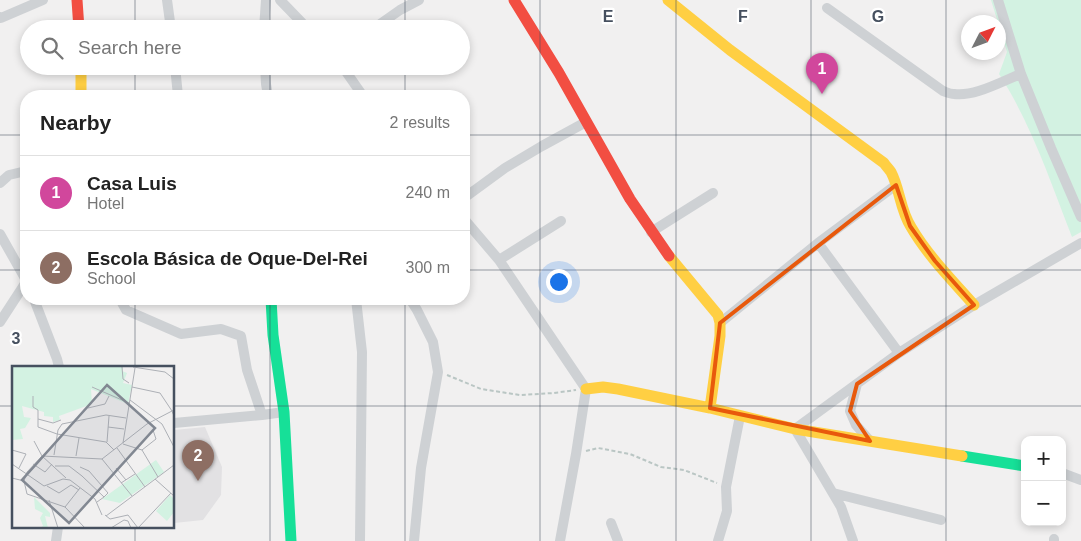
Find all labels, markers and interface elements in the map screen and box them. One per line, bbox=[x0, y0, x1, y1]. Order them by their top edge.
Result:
text: E bbox=[603, 8, 614, 25]
text: F bbox=[738, 8, 748, 25]
text: G bbox=[872, 8, 884, 25]
north arrow bbox=[961, 15, 1006, 60]
search box bbox=[20, 20, 470, 75]
icon: search bbox=[38, 34, 66, 62]
text: Search here bbox=[78, 37, 182, 58]
pin: 1 bbox=[806, 53, 838, 94]
text: Nearby bbox=[40, 111, 111, 134]
text: 2 results bbox=[390, 114, 450, 131]
text: Casa Luis bbox=[87, 173, 177, 194]
text: 1 bbox=[52, 184, 60, 201]
text: 240 m bbox=[406, 184, 450, 201]
text: Hotel bbox=[87, 195, 124, 212]
text: Escola Básica de Oque-Del-Rei bbox=[87, 248, 368, 269]
text: 2 bbox=[52, 259, 60, 276]
text: 300 m bbox=[406, 259, 450, 276]
your location bbox=[546, 269, 572, 295]
text: School bbox=[87, 270, 136, 287]
text: 3 bbox=[12, 330, 21, 347]
inset map bbox=[12, 366, 175, 528]
map controls bbox=[1021, 436, 1066, 526]
button: + bbox=[1021, 436, 1066, 481]
pin: 2 bbox=[182, 440, 214, 481]
button: − bbox=[1021, 481, 1066, 526]

